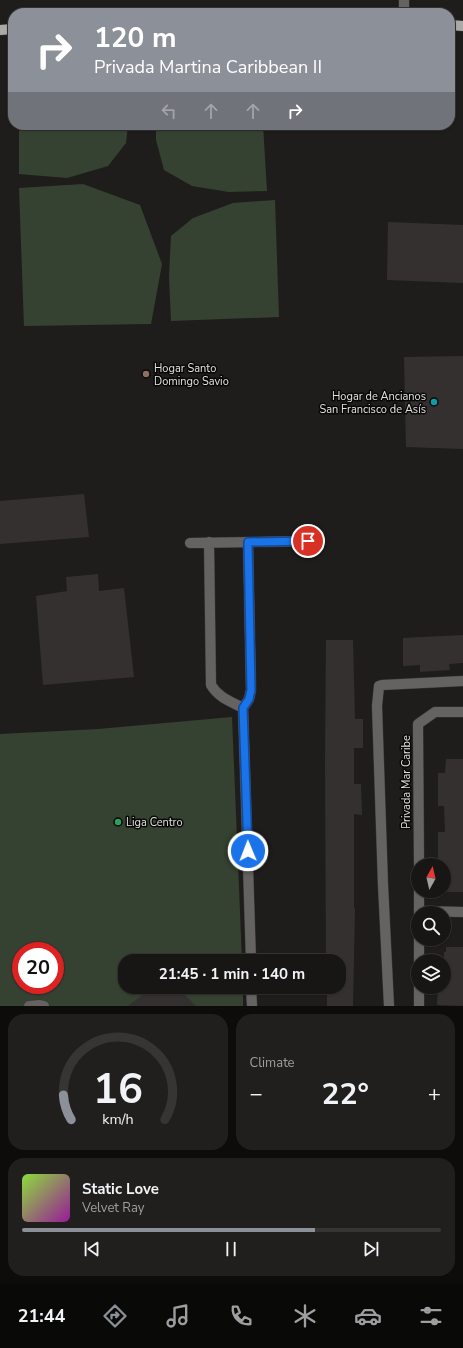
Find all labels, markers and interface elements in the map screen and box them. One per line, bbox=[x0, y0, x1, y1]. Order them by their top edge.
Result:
text: 120 m bbox=[94, 19, 177, 57]
icon: right bbox=[28, 24, 80, 76]
text: Privada Martina Caribbean II bbox=[94, 55, 322, 79]
icon: left bbox=[158, 100, 180, 122]
icon: ahead bbox=[200, 100, 222, 122]
icon: ahead bbox=[242, 100, 264, 122]
icon: right bbox=[284, 100, 306, 122]
place label: Hogar Santo Domingo Savio bbox=[154, 361, 229, 389]
marker: Hogar Santo Domingo Savio bbox=[141, 369, 151, 379]
place label: Hogar de Ancianos San Francisco de Asís bbox=[319, 389, 426, 417]
marker: Hogar de Ancianos San Francisco de Asís bbox=[429, 397, 439, 407]
pin bbox=[291, 524, 325, 558]
icon: arrive bbox=[297, 530, 319, 552]
street label: Privada Mar Caribe bbox=[399, 735, 414, 829]
place label: Liga Centro bbox=[126, 815, 183, 830]
marker: Liga Centro bbox=[113, 817, 123, 827]
position arrow bbox=[227, 830, 269, 872]
north arrow bbox=[411, 858, 451, 898]
map controls bbox=[411, 858, 451, 994]
button: search bbox=[411, 906, 451, 946]
speed limit sign: 20 bbox=[12, 942, 64, 994]
button: layers bbox=[411, 954, 451, 994]
text: 21:45 · 1 min · 140 m bbox=[159, 964, 305, 984]
text: Climate bbox=[250, 1054, 295, 1072]
text: 16 bbox=[93, 1061, 143, 1118]
text: 22° bbox=[322, 1074, 369, 1115]
text: − bbox=[250, 1079, 263, 1109]
text: + bbox=[428, 1079, 441, 1109]
text: km/h bbox=[102, 1110, 133, 1129]
text: Static Love bbox=[82, 1179, 159, 1199]
text: Velvet Ray bbox=[82, 1199, 144, 1217]
icon: previous bbox=[81, 1238, 103, 1260]
icon: pause bbox=[220, 1238, 242, 1260]
icon: next bbox=[360, 1238, 382, 1260]
icon: directions bbox=[101, 1302, 129, 1330]
icon: music bbox=[164, 1302, 192, 1330]
icon: phone bbox=[227, 1302, 255, 1330]
icon: climate bbox=[291, 1302, 319, 1330]
icon: car bbox=[354, 1302, 382, 1330]
icon: filters bbox=[417, 1302, 445, 1330]
text: 21:44 bbox=[18, 1304, 65, 1328]

